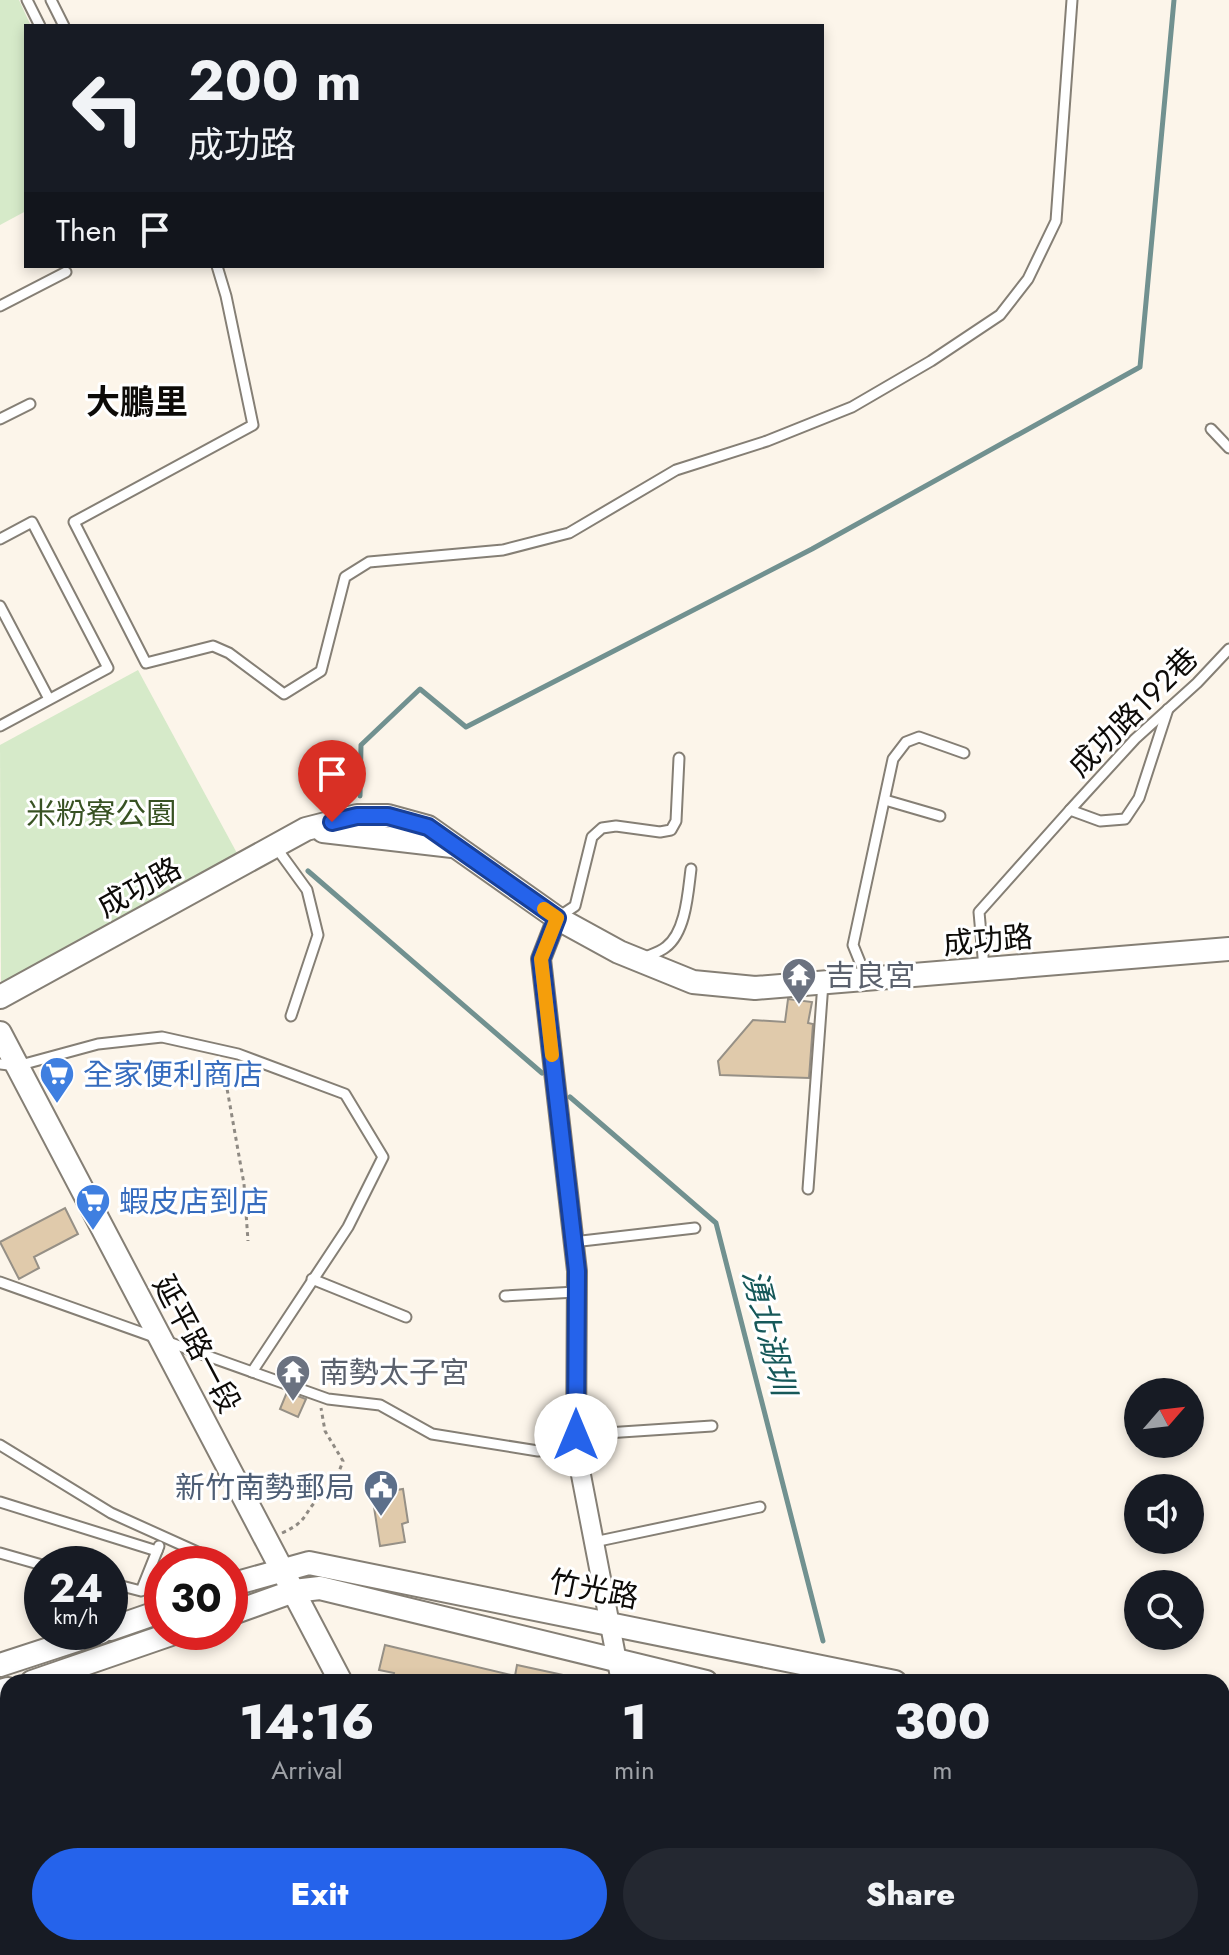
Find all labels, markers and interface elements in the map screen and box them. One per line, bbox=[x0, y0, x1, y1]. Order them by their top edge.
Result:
text: 200 m bbox=[188, 40, 362, 121]
icon: left bbox=[56, 56, 160, 160]
text: 成功路 bbox=[188, 118, 296, 170]
icon: arrive bbox=[133, 208, 177, 252]
text: Then bbox=[56, 209, 117, 252]
district label: 大鵬里 bbox=[86, 378, 188, 427]
street label: 成功路192巷 bbox=[1058, 637, 1208, 787]
pin bbox=[298, 740, 366, 822]
icon: arrive bbox=[310, 752, 354, 796]
park label: 米粉寮公園 bbox=[26, 792, 176, 835]
street label: 成功路 bbox=[89, 846, 189, 928]
street label: 成功路 bbox=[941, 915, 1035, 965]
place label: 吉良宮 bbox=[825, 954, 915, 997]
temple icon: 吉良宮 bbox=[780, 956, 818, 1006]
place label: 全家便利商店 bbox=[83, 1053, 263, 1096]
supermarket icon: 全家便利商店 bbox=[38, 1055, 76, 1105]
place label: 蝦皮店到店 bbox=[119, 1180, 269, 1223]
supermarket icon: 蝦皮店到店 bbox=[74, 1182, 112, 1232]
water label: 湧北湖圳 bbox=[731, 1264, 808, 1404]
street label: 延平路一段 bbox=[143, 1268, 251, 1420]
place label: 南勢太子宮 bbox=[319, 1351, 469, 1394]
temple icon: 南勢太子宮 bbox=[274, 1353, 312, 1403]
north arrow bbox=[1124, 1378, 1204, 1458]
map controls bbox=[1124, 1378, 1204, 1650]
position arrow bbox=[534, 1393, 618, 1477]
place label: 新竹南勢郵局 bbox=[175, 1466, 355, 1509]
public building icon: 新竹南勢郵局 bbox=[362, 1468, 400, 1518]
button: sound bbox=[1124, 1474, 1204, 1554]
speed limit sign: 30 bbox=[144, 1546, 248, 1650]
text: 24 bbox=[49, 1559, 103, 1617]
street label: 竹光路 bbox=[546, 1559, 642, 1619]
button: search bbox=[1124, 1570, 1204, 1650]
text: km/h bbox=[53, 1603, 99, 1632]
text: 14:16 bbox=[240, 1688, 375, 1757]
text: 1 bbox=[622, 1688, 647, 1757]
text: 300 bbox=[894, 1688, 990, 1757]
text: Arrival bbox=[271, 1751, 343, 1789]
text: min bbox=[614, 1751, 655, 1789]
text: m bbox=[932, 1751, 953, 1789]
button: Exit bbox=[32, 1848, 607, 1940]
button: Share bbox=[623, 1848, 1198, 1940]

